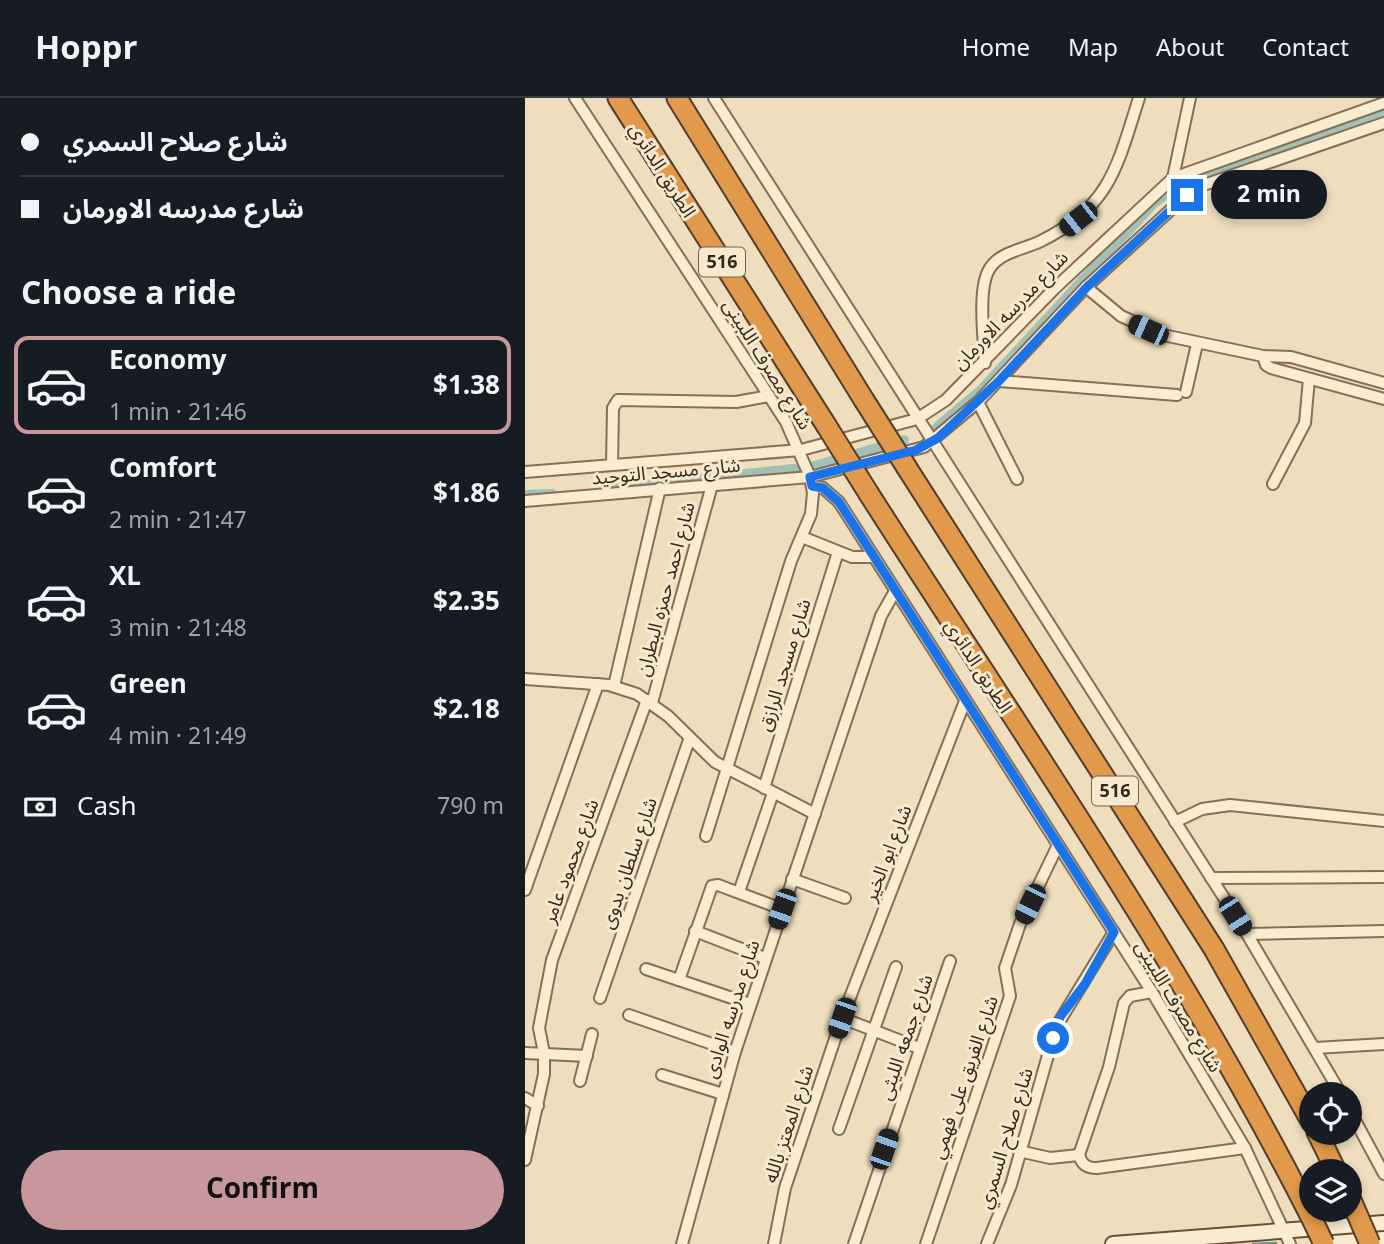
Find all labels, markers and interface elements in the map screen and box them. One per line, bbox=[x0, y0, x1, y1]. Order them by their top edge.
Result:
text: Hoppr bbox=[35, 14, 137, 83]
text: Home bbox=[962, 23, 1030, 74]
text: Map bbox=[1068, 23, 1118, 74]
text: About bbox=[1156, 23, 1224, 74]
text: Contact bbox=[1262, 23, 1349, 74]
text: شارع صلاح السمري bbox=[63, 115, 288, 170]
street label: الطريق الدائري bbox=[617, 115, 707, 227]
callout: 2 min bbox=[1211, 170, 1327, 220]
text: 2 min bbox=[1237, 170, 1301, 219]
route end bbox=[1171, 179, 1203, 211]
text: شارع مدرسه الاورمان bbox=[63, 182, 304, 237]
car bbox=[1055, 198, 1102, 240]
street label: شارع مدرسه الاورمان bbox=[942, 241, 1079, 381]
road number: 516 bbox=[699, 247, 745, 276]
text: Choose a ride bbox=[21, 260, 236, 328]
street label: شارع مصرف اللبينى bbox=[710, 290, 824, 439]
car bbox=[1125, 312, 1172, 348]
text: Economy bbox=[109, 333, 227, 388]
icon: car bbox=[25, 354, 88, 417]
text: $1.38 bbox=[433, 358, 500, 413]
text: 1 min · 21:46 bbox=[109, 388, 247, 437]
text: Comfort bbox=[109, 441, 216, 496]
street label: شارع مسجد التوحيد bbox=[590, 446, 742, 498]
icon: car bbox=[25, 462, 88, 525]
text: $1.86 bbox=[433, 466, 500, 521]
text: 2 min · 21:47 bbox=[109, 496, 247, 545]
street label: شارع احمد حمزه البطران bbox=[623, 497, 708, 681]
text: XL bbox=[109, 549, 141, 604]
icon: car bbox=[25, 570, 88, 633]
text: $2.35 bbox=[433, 574, 500, 629]
street label: شارع مسجد الرازق bbox=[746, 594, 824, 737]
text: 3 min · 21:48 bbox=[109, 604, 247, 653]
street label: الطريق الدائري bbox=[932, 611, 1024, 722]
text: Green bbox=[109, 657, 187, 712]
icon: car bbox=[25, 678, 88, 741]
text: $2.18 bbox=[433, 682, 500, 737]
text: 4 min · 21:49 bbox=[109, 712, 247, 761]
road number: 516 bbox=[1092, 776, 1138, 806]
text: Cash bbox=[77, 779, 137, 834]
text: 790 m bbox=[437, 782, 504, 831]
icon: cash bbox=[21, 788, 59, 826]
street label: شارع سلطان بدوى bbox=[588, 792, 670, 935]
street label: شارع محمود عامر bbox=[529, 793, 612, 930]
street label: شارع ابو الخير bbox=[851, 799, 925, 909]
car bbox=[1012, 881, 1049, 927]
car bbox=[766, 886, 799, 932]
car bbox=[1215, 893, 1256, 939]
street label: شارع مصرف اللبينى bbox=[1122, 932, 1234, 1081]
street label: شارع مدرسه الوادى bbox=[691, 935, 773, 1084]
street label: شارع جمعه الليثى bbox=[866, 969, 946, 1106]
street label: شارع الفريق على فهمي bbox=[918, 990, 1012, 1165]
car bbox=[826, 995, 859, 1041]
route start bbox=[1037, 1022, 1069, 1054]
street label: شارع المعتز بالله bbox=[751, 1060, 827, 1189]
street label: شارع صلاح السمري bbox=[965, 1063, 1046, 1214]
map controls bbox=[1299, 1082, 1362, 1222]
button: locate bbox=[1299, 1082, 1362, 1145]
car bbox=[868, 1126, 901, 1172]
button: Confirm bbox=[21, 1150, 504, 1230]
button: layers bbox=[1299, 1159, 1362, 1222]

